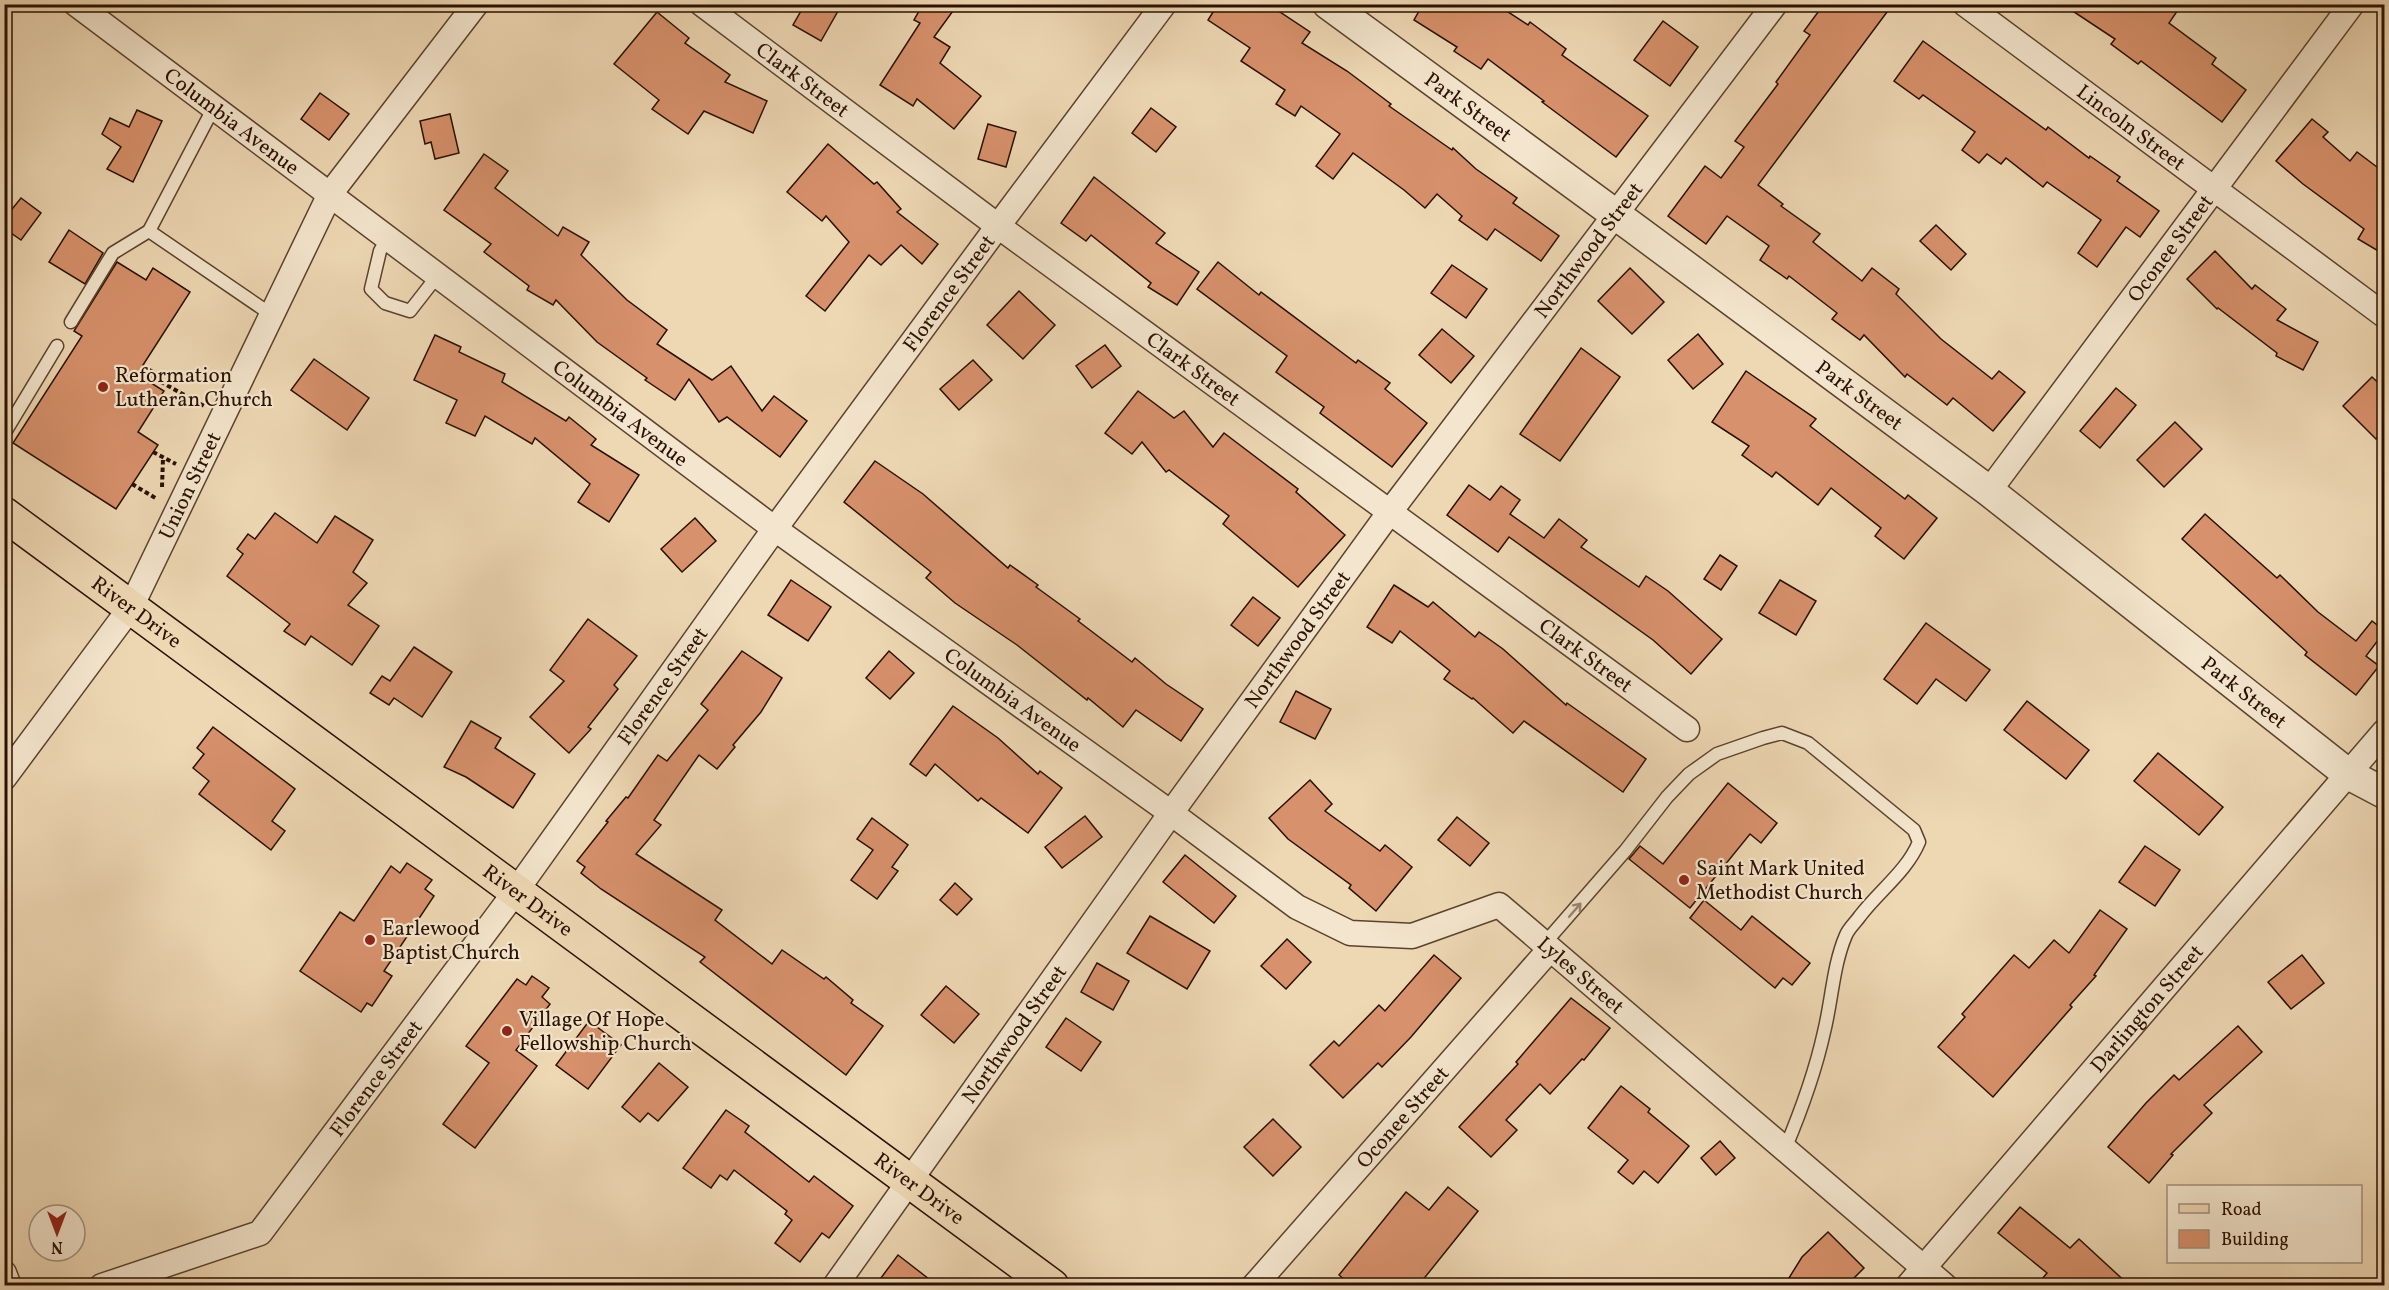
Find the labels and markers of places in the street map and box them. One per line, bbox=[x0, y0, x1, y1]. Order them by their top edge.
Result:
place label: Reformation Lutheran Church bbox=[115, 362, 273, 415]
marker: Reformation Lutheran Church bbox=[96, 380, 110, 394]
place label: Saint Mark United Methodist Church bbox=[1696, 855, 1865, 908]
marker: Saint Mark United Methodist Church bbox=[1677, 873, 1691, 887]
place label: Earlewood Baptist Church bbox=[382, 915, 520, 968]
marker: Earlewood Baptist Church bbox=[363, 933, 377, 947]
place label: Village Of Hope Fellowship Church bbox=[519, 1006, 692, 1059]
marker: Village Of Hope Fellowship Church bbox=[500, 1024, 514, 1038]

